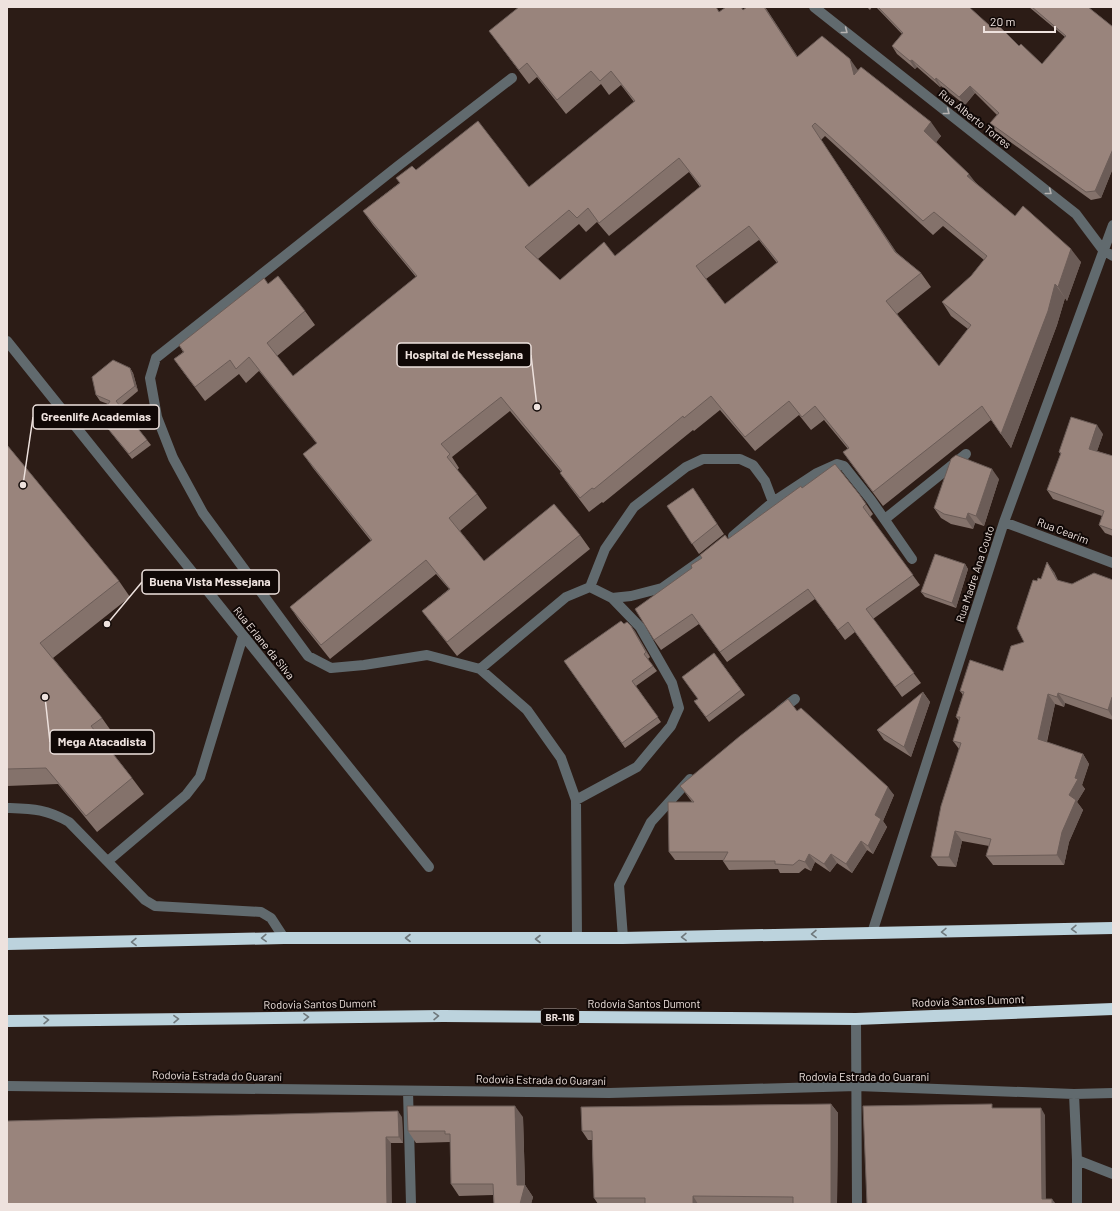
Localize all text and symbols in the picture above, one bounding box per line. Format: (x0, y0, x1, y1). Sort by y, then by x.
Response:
scale bar (984, 8, 1055, 34)
text: 20 m (990, 14, 1016, 28)
one-way arrow (840, 27, 847, 34)
street label: Rua Alberto Torres (937, 86, 1014, 151)
one-way arrow (942, 107, 949, 114)
one-way arrow (1044, 188, 1051, 195)
callout: Hospital de Messejana (397, 343, 531, 367)
text: Hospital de Messejana (405, 347, 523, 361)
callout: Greenlife Academias (33, 405, 159, 429)
text: Greenlife Academias (41, 409, 151, 423)
street label: Rua Cearim (1035, 515, 1091, 546)
street label: Rua Madre Ana Couto (953, 524, 996, 624)
callout: Buena Vista Messejana (142, 570, 279, 594)
text: Buena Vista Messejana (149, 574, 271, 588)
street label: Rua Erlane da Silva (231, 604, 298, 682)
callout: Mega Atacadista (50, 730, 154, 754)
text: Mega Atacadista (58, 734, 146, 748)
one-way arrow (1071, 925, 1077, 933)
one-way arrow (941, 928, 947, 936)
one-way arrow (811, 930, 817, 939)
one-way arrow (681, 933, 687, 941)
one-way arrow (261, 934, 267, 943)
one-way arrow (405, 934, 411, 942)
one-way arrow (535, 935, 541, 943)
one-way arrow (131, 938, 137, 946)
street label: Rodovia Santos Dumont (911, 992, 1025, 1009)
street label: Rodovia Santos Dumont (263, 996, 377, 1011)
street label: Rodovia Santos Dumont (587, 997, 701, 1010)
road number: BR-116 (541, 1009, 579, 1025)
one-way arrow (433, 1012, 439, 1020)
one-way arrow (303, 1013, 309, 1022)
one-way arrow (173, 1015, 179, 1023)
one-way arrow (43, 1016, 49, 1024)
street label: Rodovia Estrada do Guarani (152, 1068, 283, 1083)
street label: Rodovia Estrada do Guarani (799, 1070, 929, 1083)
street label: Rodovia Estrada do Guarani (476, 1072, 607, 1087)

